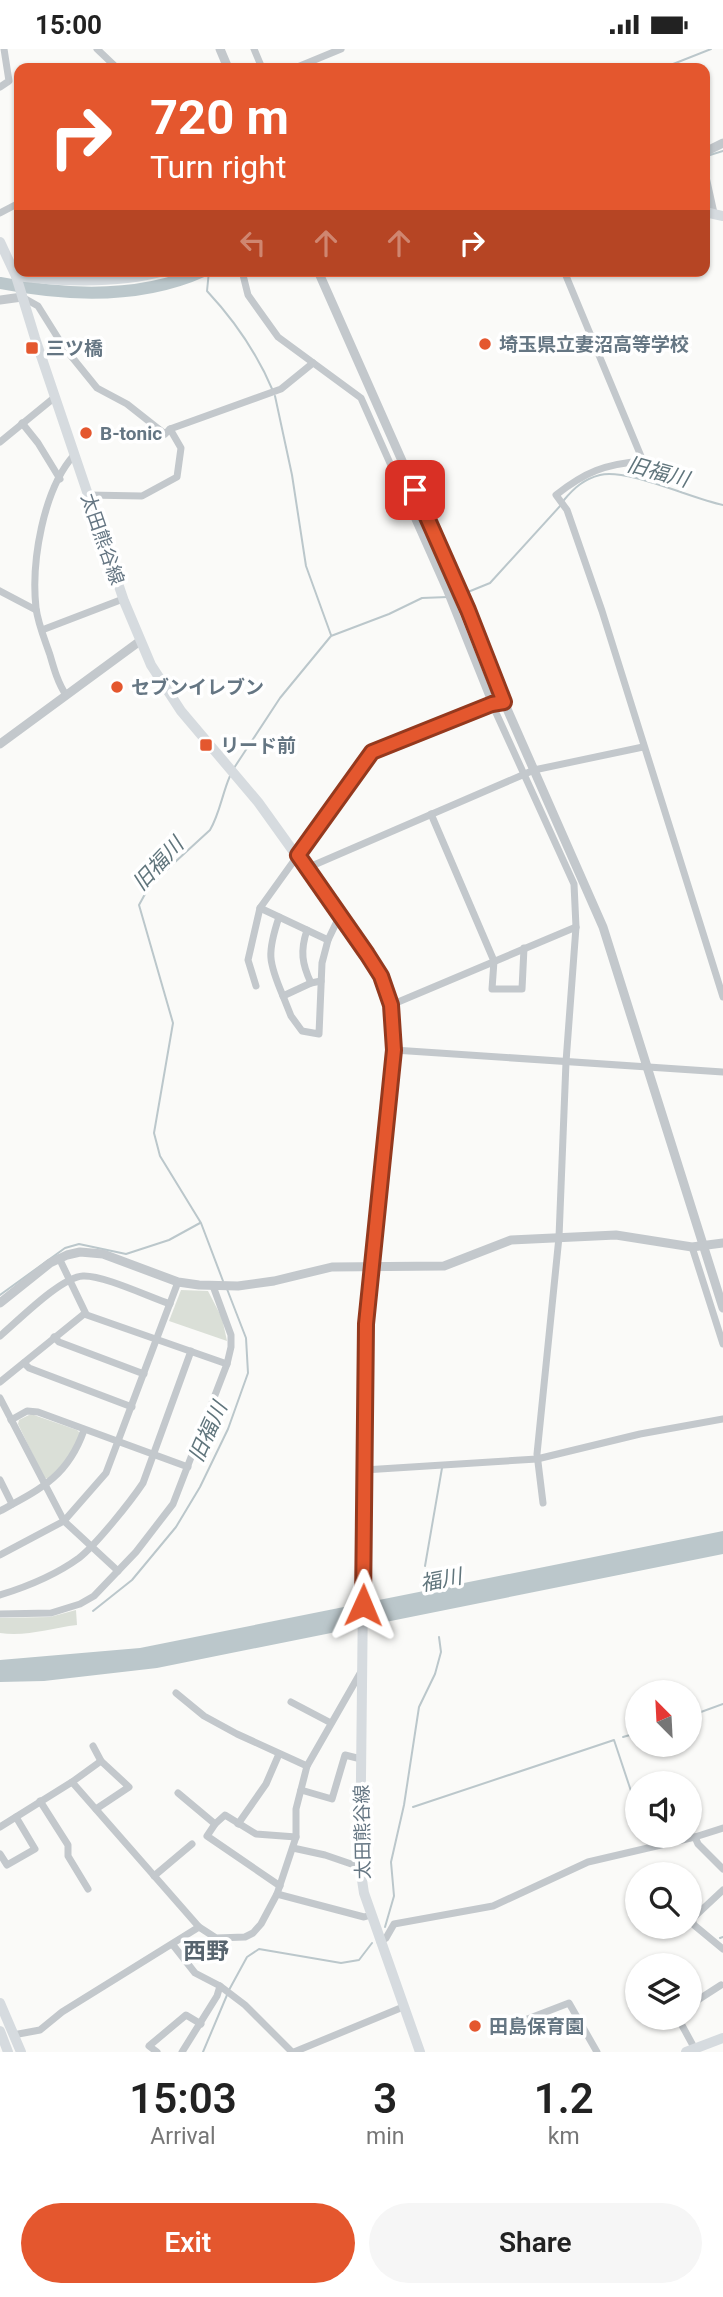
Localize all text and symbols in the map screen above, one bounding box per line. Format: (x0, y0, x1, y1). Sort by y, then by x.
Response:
text: 15:00 (35, 10, 102, 40)
text: 720 m (150, 89, 289, 146)
icon: right (35, 91, 126, 182)
text: Turn right (150, 148, 286, 186)
icon: left (234, 224, 272, 262)
icon: ahead (307, 224, 345, 262)
icon: ahead (380, 224, 418, 262)
icon: right (453, 224, 491, 262)
place label: 埼玉県立妻沼高等学校 (499, 333, 689, 356)
marker: 埼玉県立妻沼高等学校 (477, 336, 493, 352)
place label: 三ツ橋 (46, 337, 103, 360)
marker: 三ツ橋 (24, 340, 40, 356)
place label: B-tonic (100, 422, 162, 445)
marker: B-tonic (78, 425, 94, 441)
water label: 旧福川 (624, 452, 693, 492)
pin (385, 460, 445, 520)
icon: arrive (396, 471, 434, 509)
street label: 太田熊谷線 (76, 490, 129, 588)
place label: セブンイレブン (131, 676, 264, 699)
marker: セブンイレブン (109, 679, 125, 695)
place label: リード前 (220, 734, 296, 757)
marker: リード前 (198, 737, 214, 753)
water label: 旧福川 (128, 831, 190, 895)
water label: 旧福川 (184, 1397, 233, 1466)
water label: 福川 (418, 1564, 466, 1596)
position arrow (326, 1568, 400, 1642)
north arrow (625, 1680, 702, 1757)
map controls (625, 1680, 702, 2030)
button: sound (625, 1771, 702, 1848)
street label: 太田熊谷線 (350, 1784, 375, 1880)
button: search (625, 1862, 702, 1939)
district label: 西野 (183, 1938, 229, 1965)
button: layers (625, 1953, 702, 2030)
place label: 田島保育園 (489, 2015, 584, 2038)
marker: 田島保育園 (467, 2018, 483, 2034)
text: 15:03 (129, 2074, 237, 2123)
text: 3 (373, 2074, 397, 2123)
text: 1.2 (534, 2074, 594, 2123)
text: Arrival (150, 2123, 216, 2150)
text: min (366, 2123, 404, 2150)
text: km (548, 2123, 580, 2150)
button: Exit (21, 2203, 355, 2283)
button: Share (369, 2203, 702, 2283)

